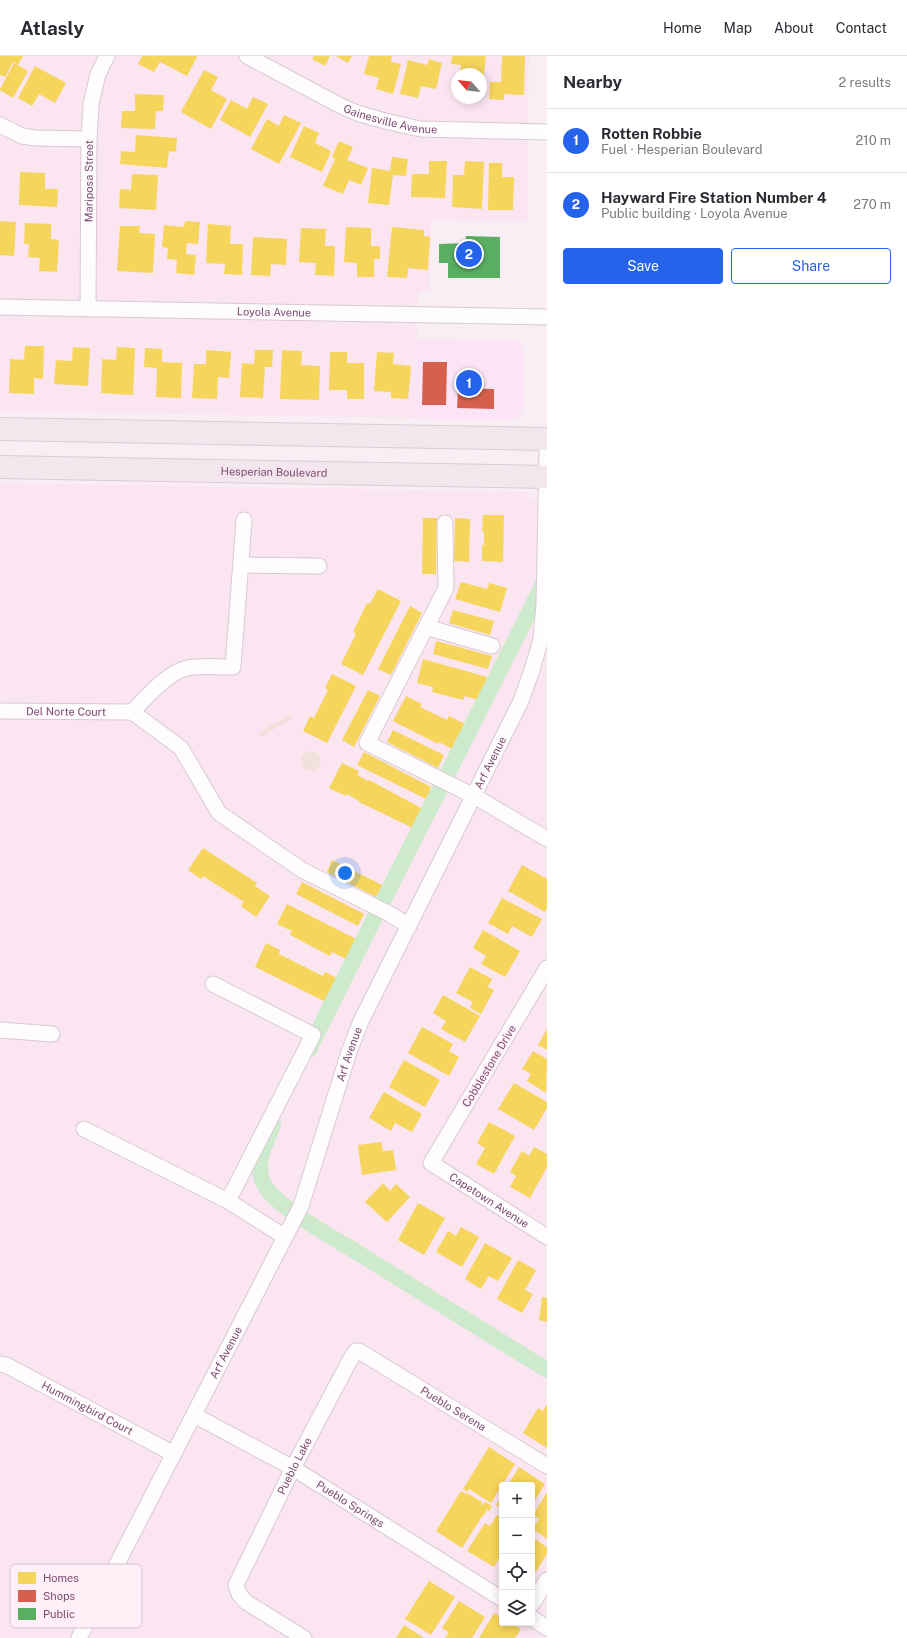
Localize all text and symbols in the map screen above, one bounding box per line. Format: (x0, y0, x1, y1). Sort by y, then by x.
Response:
text: Atlasly (20, 17, 84, 39)
text: Home (663, 20, 702, 36)
text: Map (724, 20, 752, 36)
text: About (774, 20, 814, 36)
text: Contact (836, 20, 887, 36)
north arrow (451, 68, 487, 104)
text: Nearby (563, 72, 622, 92)
text: 2 results (839, 75, 891, 90)
street label: Gainesville Avenue (342, 102, 437, 135)
text: Rotten Robbie (601, 125, 702, 142)
text: 1 (573, 133, 579, 148)
text: 210 m (856, 133, 891, 148)
street label: Mariposa Street (83, 140, 95, 222)
text: Fuel · Hesperian Boulevard (601, 142, 763, 157)
text: Hayward Fire Station Number 4 (601, 189, 827, 206)
text: 2 (572, 197, 580, 212)
text: 270 m (853, 197, 891, 212)
text: Public building · Loyola Avenue (601, 206, 788, 221)
pin: 2 (456, 239, 482, 269)
button: Save (563, 248, 723, 284)
button: Share (731, 248, 891, 284)
street label: Loyola Avenue (237, 305, 311, 319)
pin: 1 (456, 368, 482, 398)
street label: Hesperian Boulevard (221, 465, 327, 479)
street label: Del Norte Court (26, 705, 106, 718)
street label: Arf Avenue (472, 735, 508, 791)
your location (335, 863, 355, 883)
street label: Cobblestone Drive (460, 1023, 518, 1109)
street label: Arf Avenue (334, 1025, 364, 1083)
street label: Capetown Avenue (447, 1170, 531, 1230)
street label: Arf Avenue (207, 1324, 244, 1381)
street label: Hummingbird Court (40, 1379, 135, 1437)
street label: Pueblo Serena (418, 1384, 488, 1433)
street label: Pueblo Lake (275, 1435, 314, 1496)
street label: Pueblo Springs (314, 1478, 387, 1530)
map controls (499, 1482, 535, 1626)
button: + (499, 1482, 535, 1518)
button: − (499, 1518, 535, 1554)
button: locate (499, 1554, 535, 1590)
legend (10, 1564, 142, 1628)
text: Homes (43, 1572, 79, 1584)
text: Shops (43, 1590, 75, 1602)
button: layers (499, 1590, 535, 1626)
text: Public (43, 1608, 75, 1620)

